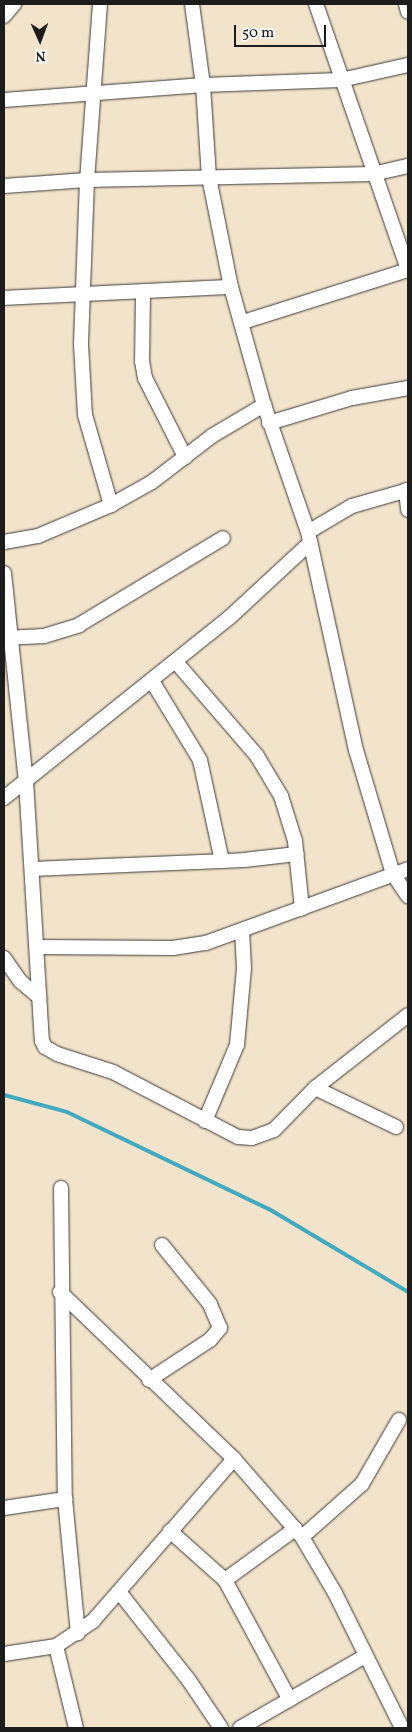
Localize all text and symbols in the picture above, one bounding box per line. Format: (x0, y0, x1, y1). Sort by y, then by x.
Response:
north arrow (15, 15, 65, 65)
scale bar (237, 15, 330, 47)
text: 50 m (242, 23, 274, 44)
text: N (35, 46, 46, 65)

